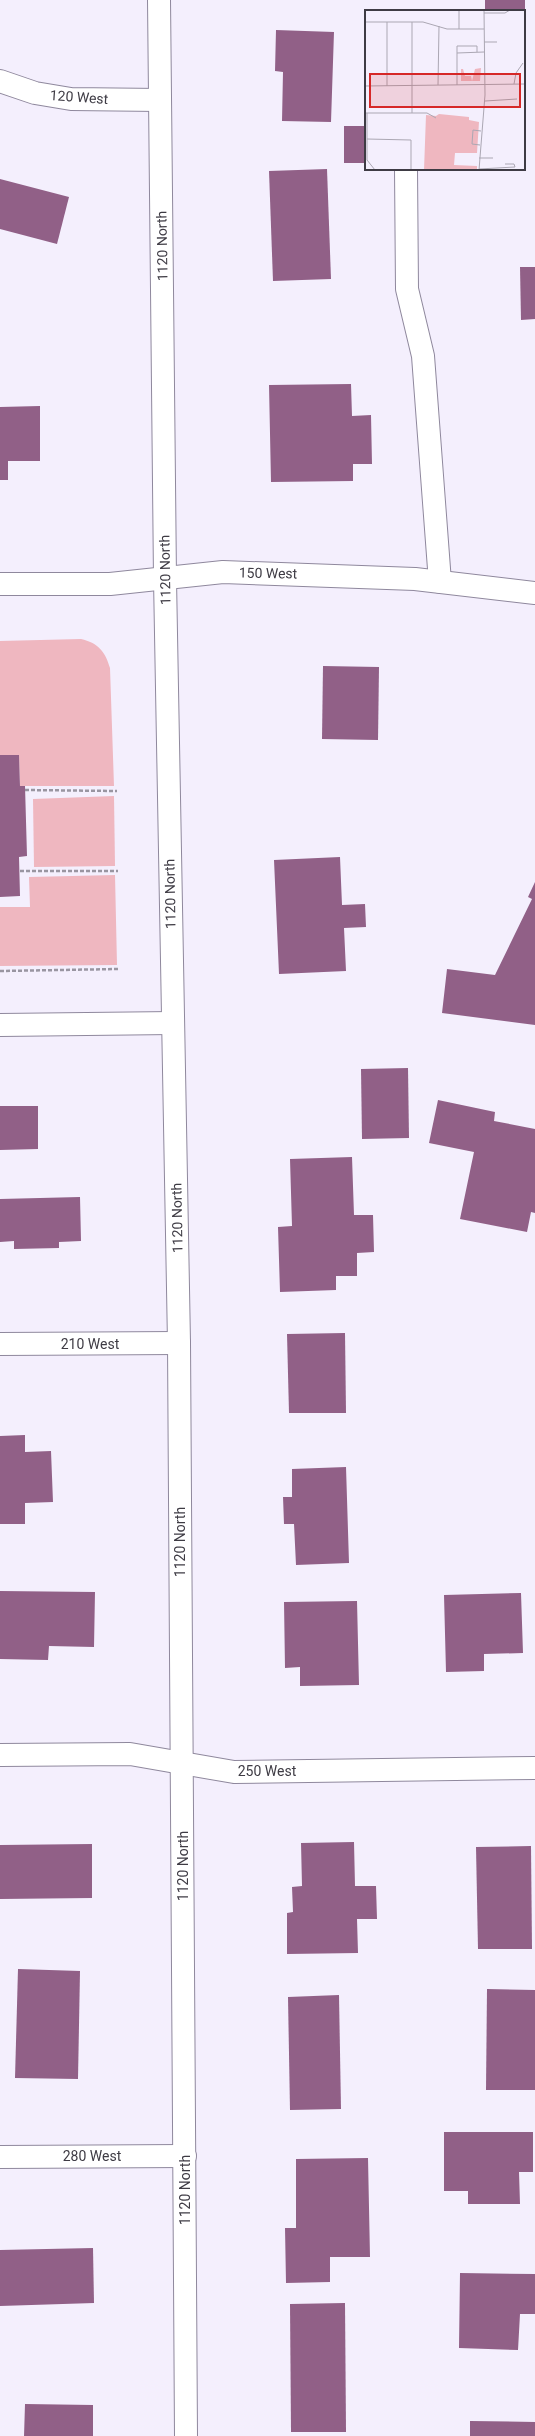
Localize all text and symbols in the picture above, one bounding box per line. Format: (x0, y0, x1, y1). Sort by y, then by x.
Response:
inset map (365, 10, 525, 170)
street label: 120 West (49, 87, 109, 107)
street label: 1120 North (153, 211, 171, 281)
street label: 1120 North (156, 535, 174, 605)
street label: 150 West (239, 564, 298, 582)
street label: 1120 North (161, 859, 179, 929)
street label: 1120 North (168, 1183, 186, 1253)
street label: 210 West (61, 1336, 120, 1352)
street label: 1120 North (172, 1507, 188, 1577)
street label: 250 West (238, 1763, 297, 1779)
street label: 1120 North (175, 1831, 191, 1901)
street label: 280 West (63, 2148, 122, 2164)
street label: 1120 North (177, 2155, 193, 2225)

